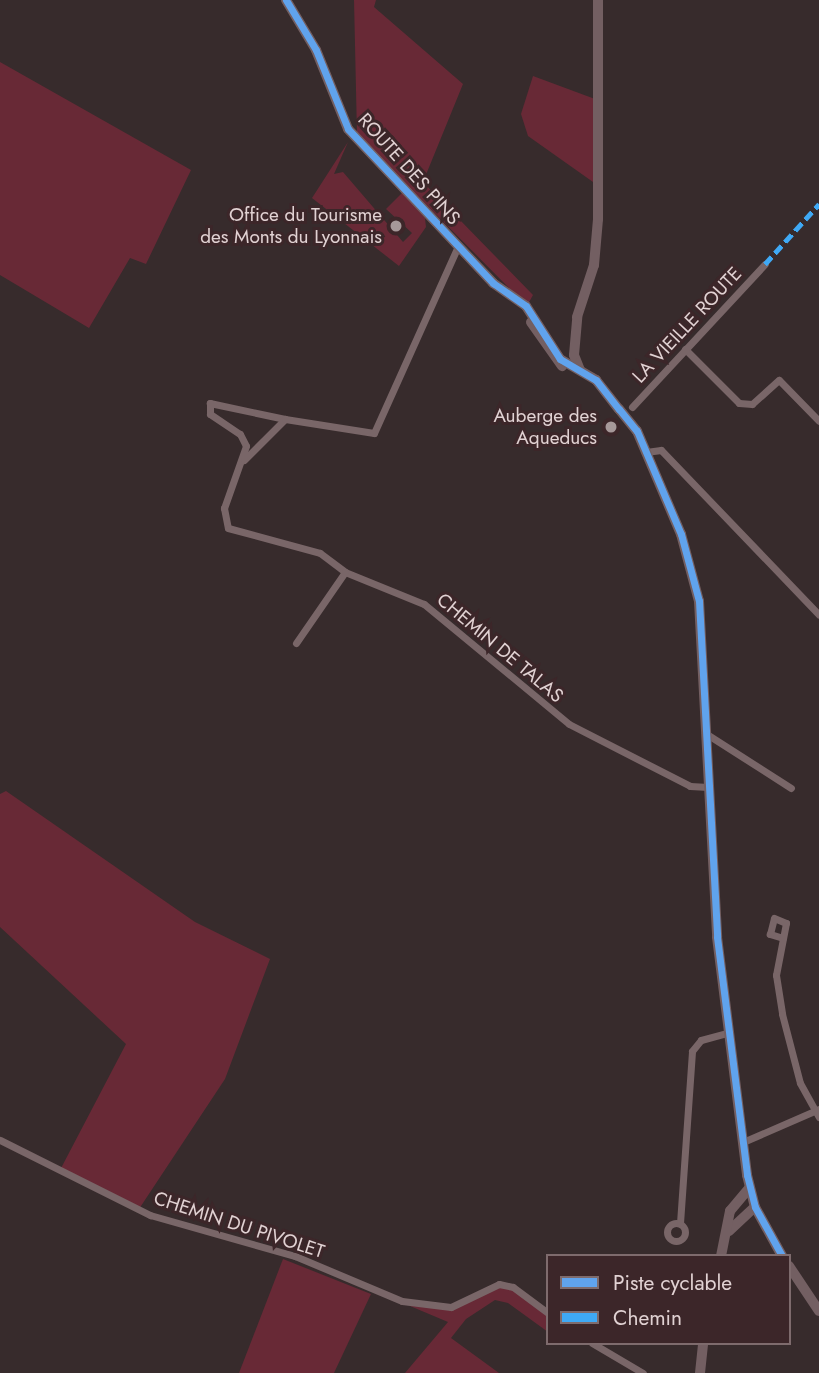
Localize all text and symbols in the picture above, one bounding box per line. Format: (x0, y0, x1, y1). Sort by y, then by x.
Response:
street label: ROUTE DES PINS (353, 109, 465, 229)
place label: Office du Tourisme des Monts du Lyonnais (200, 204, 382, 248)
marker: Office du Tourisme des Monts du Lyonnais (388, 218, 404, 234)
street label: LA VIEILLE ROUTE (628, 262, 746, 388)
place label: Auberge des Aqueducs (493, 405, 597, 449)
marker: Auberge des Aqueducs (603, 419, 619, 435)
street label: CHEMIN DE TALAS (432, 588, 568, 708)
street label: CHEMIN DU PIVOLET (151, 1187, 327, 1263)
legend (546, 1254, 791, 1345)
text: Piste cyclable (613, 1268, 732, 1298)
text: Chemin (613, 1303, 682, 1333)

